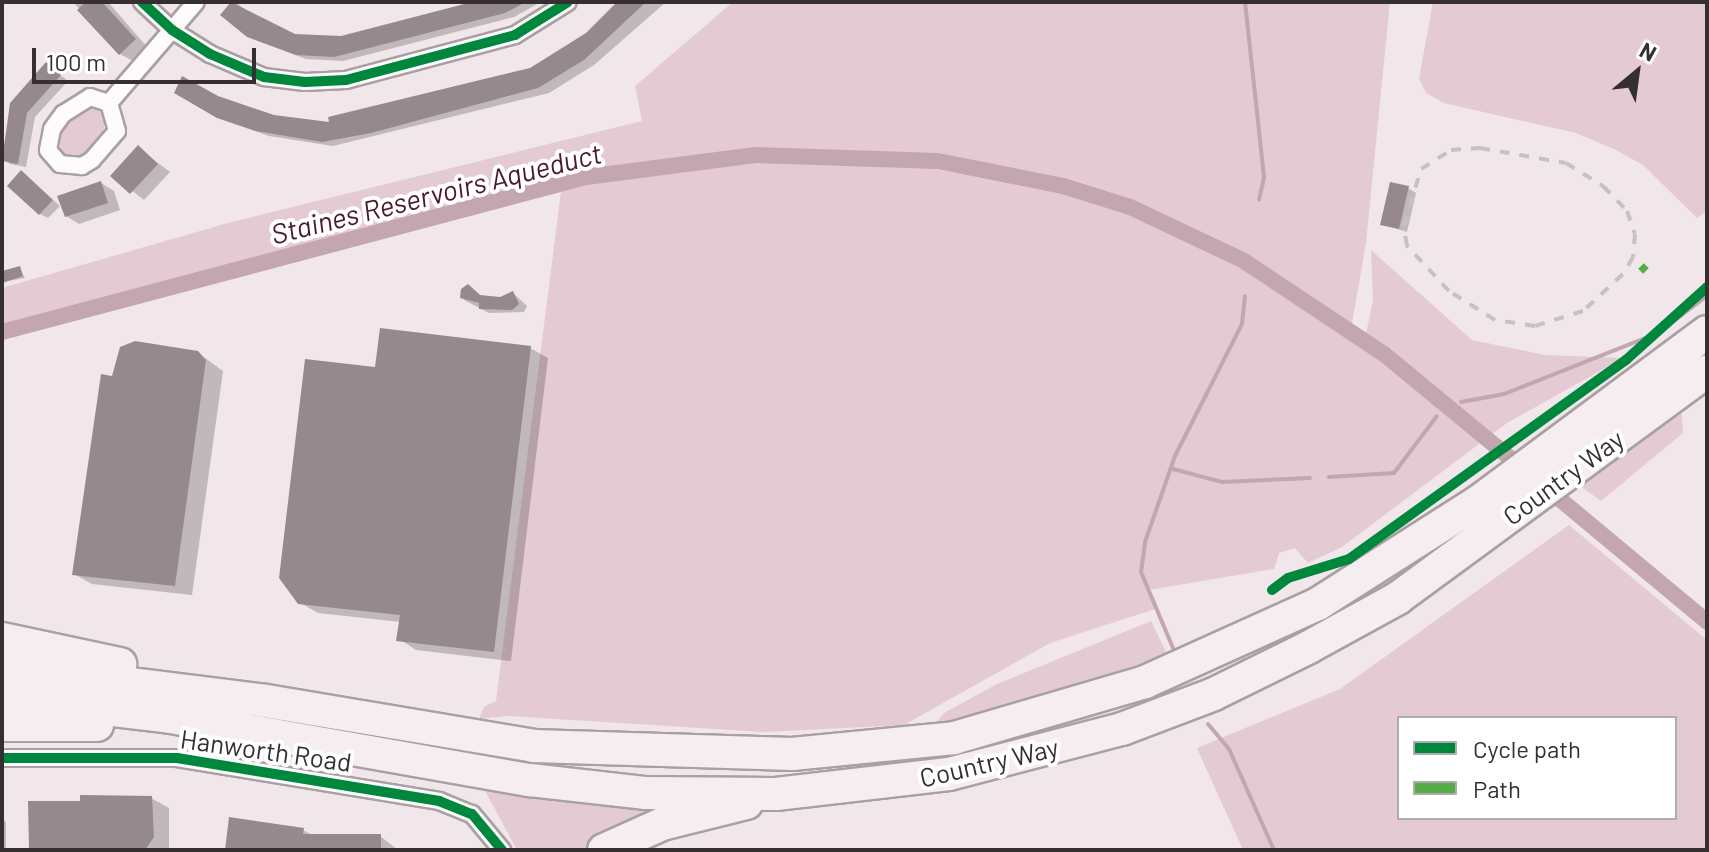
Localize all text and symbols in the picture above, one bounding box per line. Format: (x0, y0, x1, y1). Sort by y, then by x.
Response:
scale bar (36, 32, 260, 82)
north arrow (1597, 32, 1677, 112)
text: N (1636, 36, 1661, 66)
text: 100 m (46, 47, 106, 76)
water label: Staines Reservoirs Aqueduct (267, 136, 605, 250)
street label: Country Way (1497, 423, 1629, 531)
legend (1397, 716, 1677, 820)
street label: Hanworth Road (178, 723, 354, 777)
street label: Country Way (917, 731, 1061, 793)
text: Cycle path (1473, 734, 1581, 763)
text: Path (1473, 774, 1521, 803)

